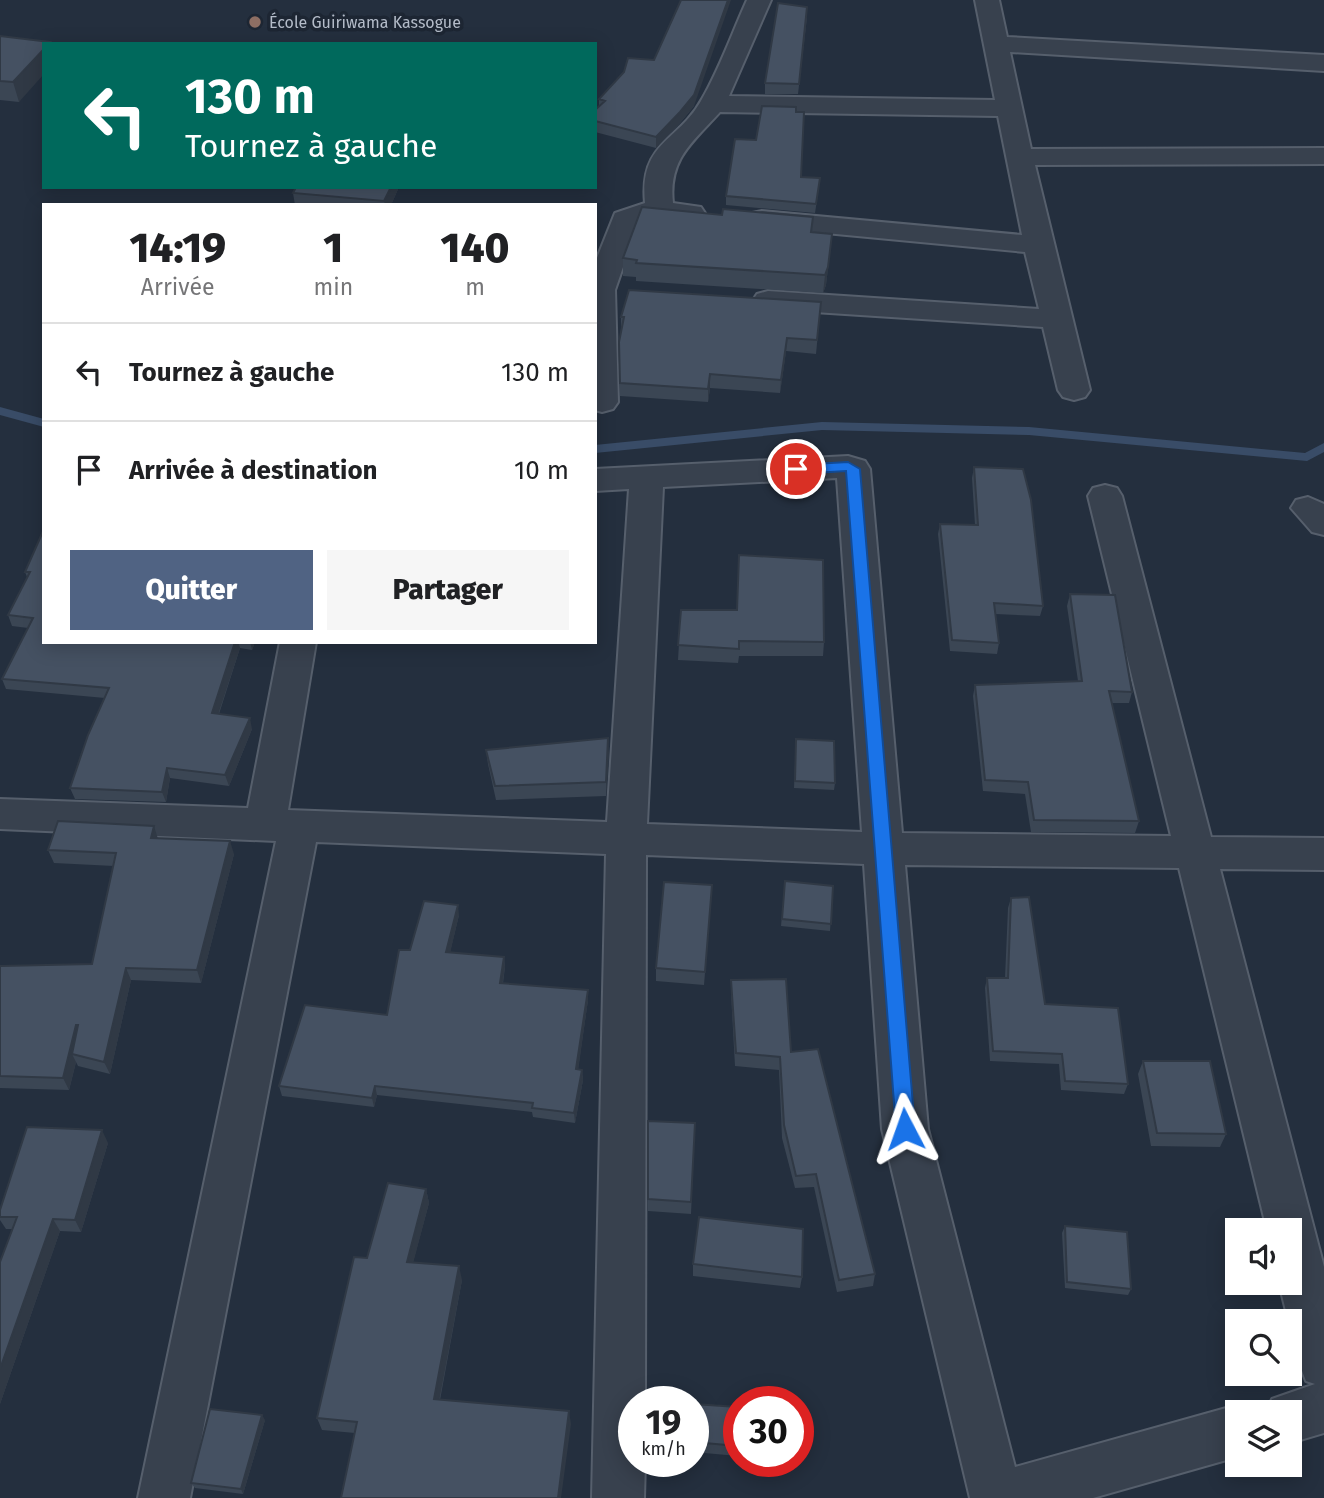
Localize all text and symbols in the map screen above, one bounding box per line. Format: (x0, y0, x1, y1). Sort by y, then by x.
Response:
place label: École Guiriwama Kassogue (269, 12, 461, 32)
marker: École Guiriwama Kassogue (247, 14, 263, 30)
text: 130 m (185, 67, 315, 126)
icon: left (70, 70, 161, 161)
text: Tournez à gauche (185, 127, 437, 165)
text: 14:19 (129, 223, 226, 273)
text: 1 (323, 223, 343, 273)
text: 140 (441, 223, 510, 273)
text: Arrivée (141, 273, 215, 301)
text: min (313, 273, 353, 301)
text: m (465, 273, 485, 301)
icon: left (70, 353, 108, 391)
text: Tournez à gauche (129, 357, 334, 388)
text: 130 m (501, 357, 569, 388)
pin (766, 439, 826, 499)
icon: arrive (777, 450, 815, 488)
icon: arrive (70, 451, 108, 489)
text: Arrivée à destination (129, 455, 378, 486)
text: 10 m (514, 455, 569, 486)
button: Quitter (70, 550, 313, 630)
button: Partager (327, 550, 569, 630)
position arrow (868, 1092, 942, 1166)
map controls (1225, 1218, 1302, 1477)
button: sound (1225, 1218, 1302, 1295)
button: search (1225, 1309, 1302, 1386)
speed limit sign: 30 (723, 1386, 814, 1477)
button: layers (1225, 1400, 1302, 1477)
text: 19 (646, 1401, 681, 1443)
text: km/h (641, 1438, 686, 1460)

